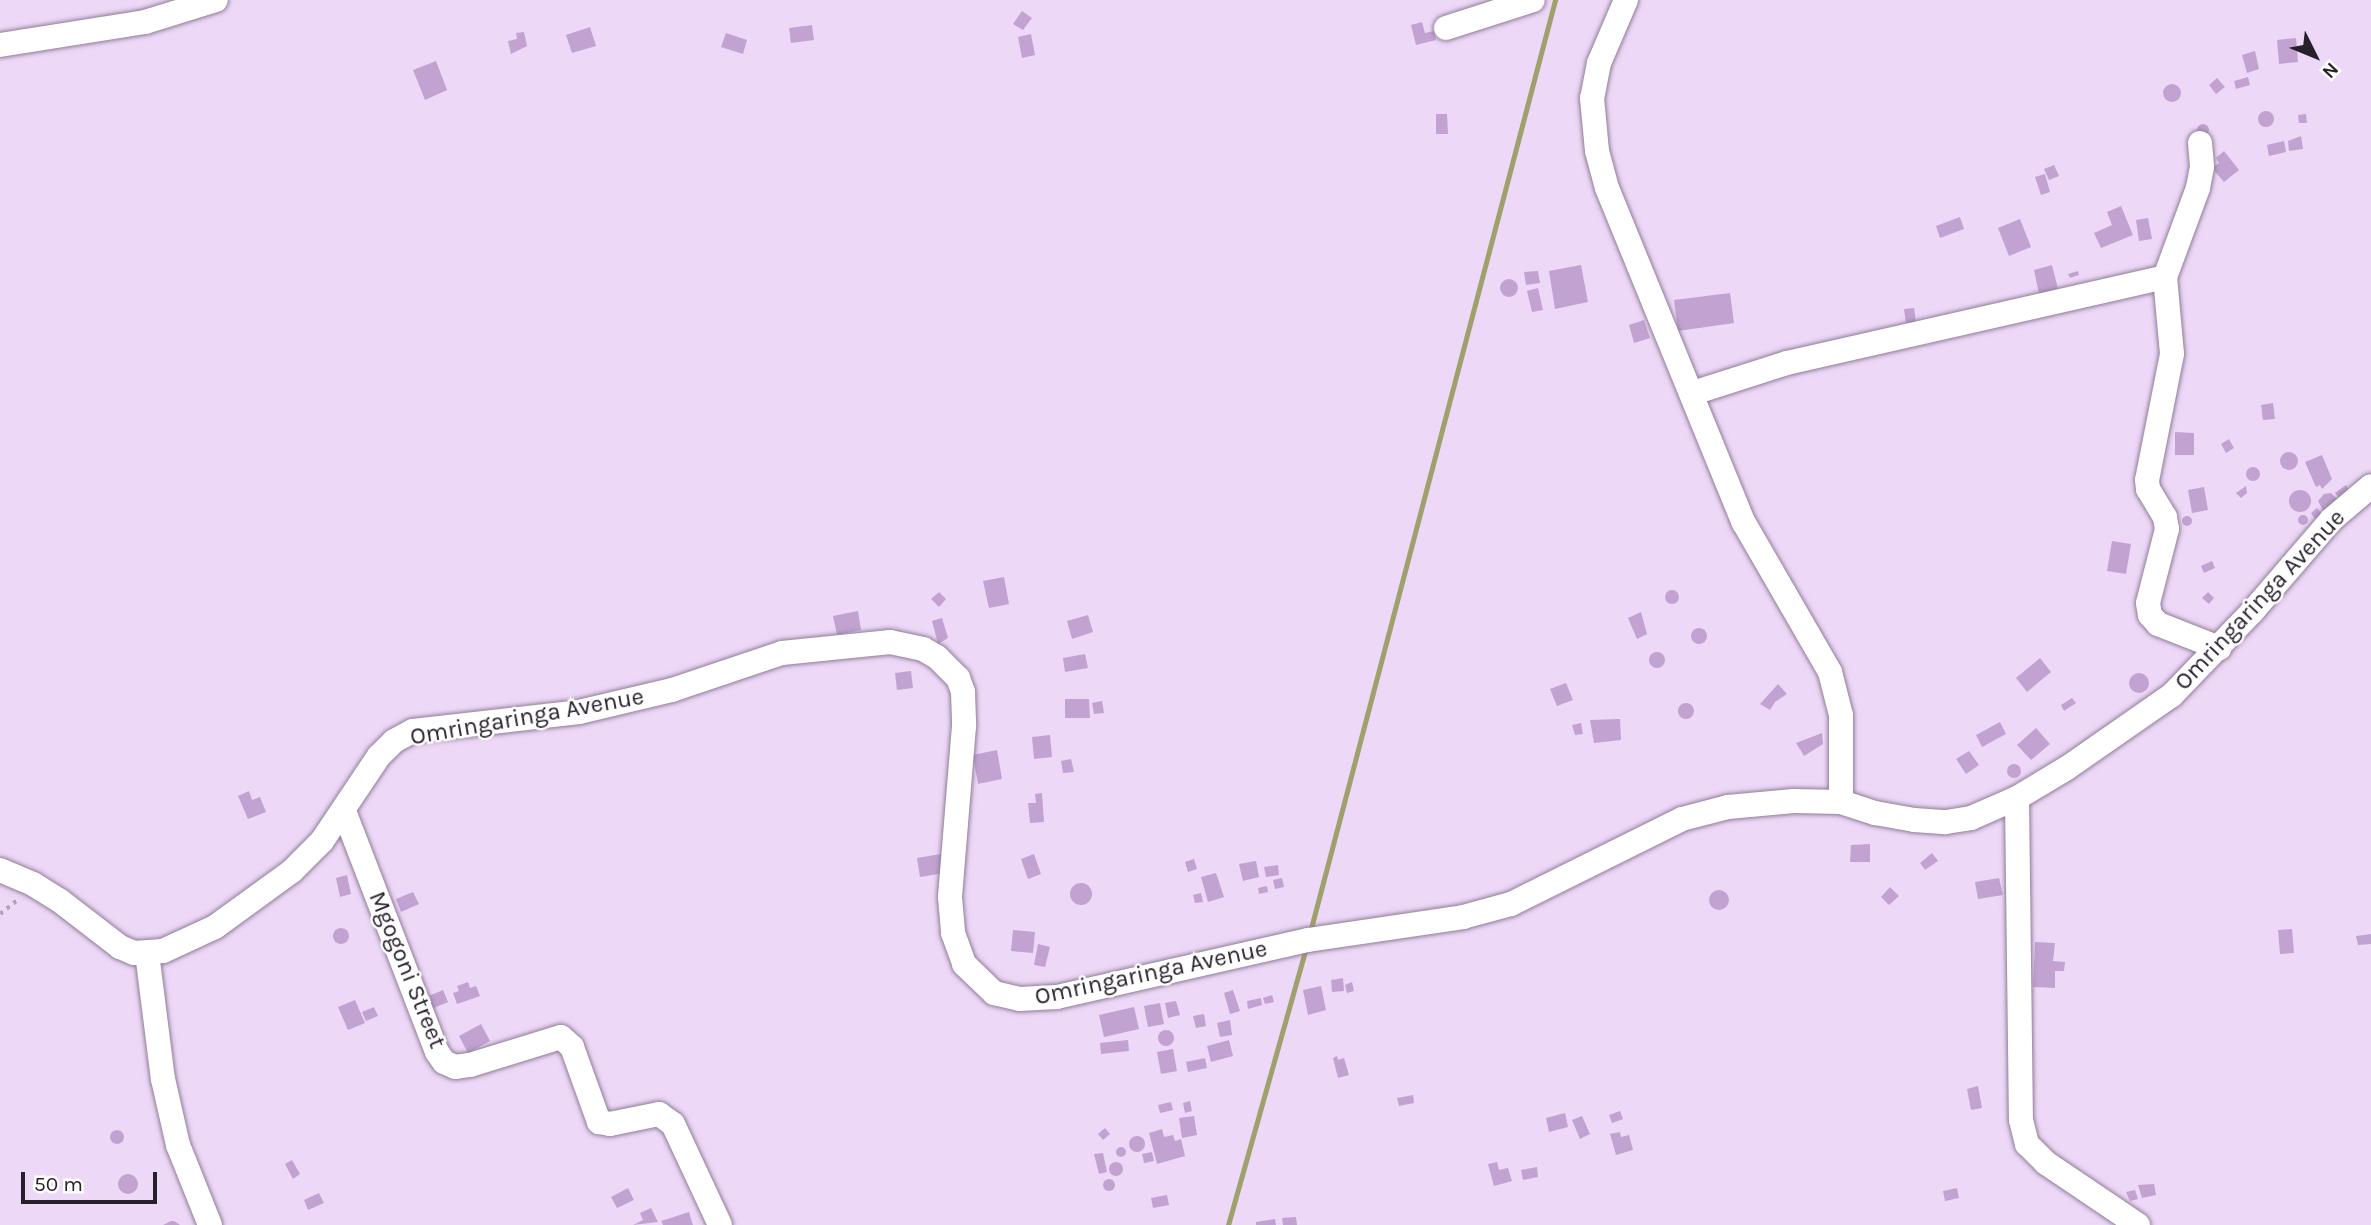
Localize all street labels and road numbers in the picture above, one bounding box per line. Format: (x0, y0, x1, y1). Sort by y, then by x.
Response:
street label: Omringaringa Avenue (2169, 504, 2351, 696)
street label: Omringaringa Avenue (408, 682, 646, 752)
street label: Mgogoni Street (362, 887, 452, 1053)
street label: Omringaringa Avenue (1032, 934, 1270, 1012)

